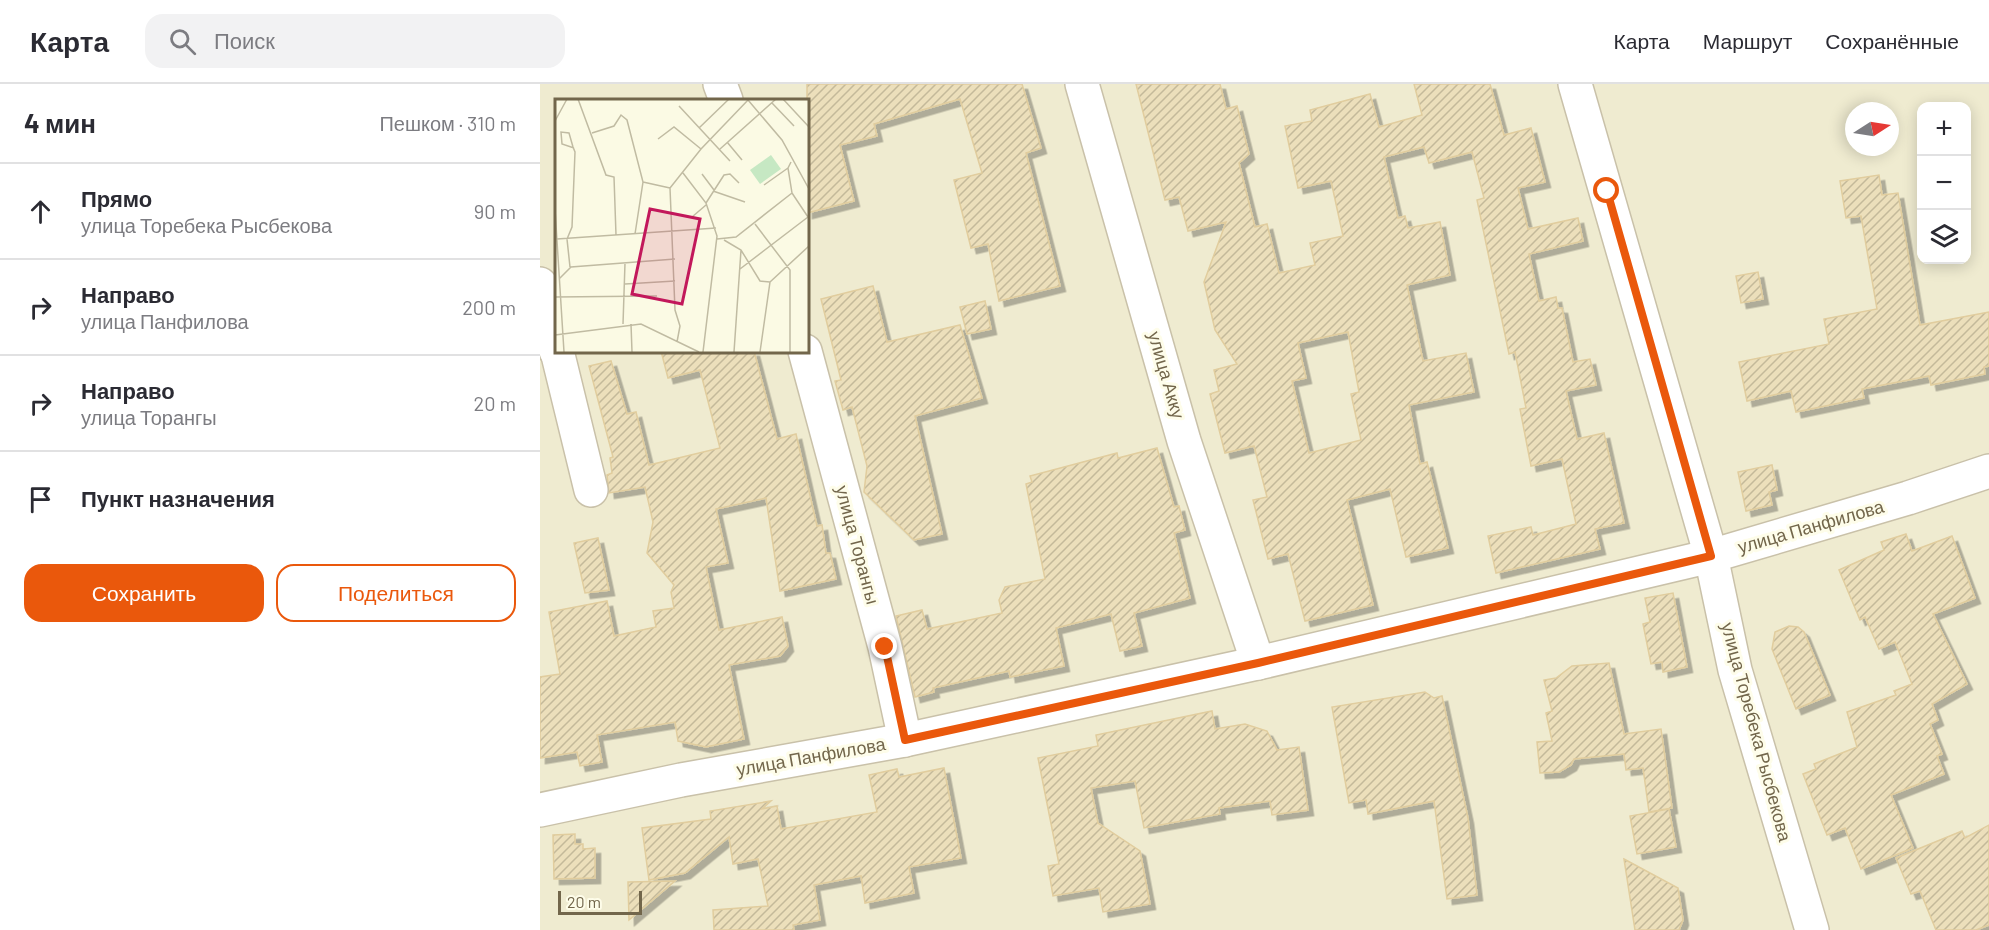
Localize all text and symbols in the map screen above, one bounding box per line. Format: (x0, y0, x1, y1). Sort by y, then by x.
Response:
search box (145, 14, 565, 68)
text: Карта (30, 24, 109, 58)
icon: search (166, 25, 199, 58)
text: Поиск (214, 27, 275, 53)
text: Карта (1614, 28, 1670, 53)
text: Маршрут (1703, 28, 1792, 53)
text: Сохранённые (1825, 28, 1959, 53)
inset map (555, 99, 808, 352)
north arrow (1845, 102, 1899, 156)
map controls (1917, 102, 1971, 264)
button: + (1917, 102, 1971, 156)
text: 4 мин (24, 107, 96, 138)
text: Пешком · 310 m (379, 111, 516, 135)
button: − (1917, 156, 1971, 210)
route start (1593, 177, 1619, 203)
text: Прямо (81, 185, 152, 211)
icon: ahead (24, 195, 57, 228)
text: 90 m (474, 199, 516, 223)
button: layers (1917, 210, 1971, 264)
text: улица Торебека Рысбекова (81, 213, 332, 237)
text: Направо (81, 281, 175, 307)
icon: right (24, 291, 57, 324)
text: 200 m (462, 295, 516, 319)
text: улица Панфилова (81, 309, 249, 333)
street label: улица Акку (1144, 328, 1190, 421)
text: Направо (81, 377, 175, 403)
icon: right (24, 387, 57, 420)
text: 20 m (473, 391, 516, 415)
text: улица Торангы (81, 405, 217, 429)
icon: arrive (24, 483, 57, 516)
street label: улица Торангы (832, 483, 884, 607)
text: Пункт назначения (81, 485, 275, 511)
street label: улица Панфилова (1735, 494, 1887, 557)
button: Сохранить (24, 564, 264, 622)
button: Поделиться (276, 564, 516, 622)
street label: улица Торебека Рысбекова (1717, 620, 1797, 845)
route end (871, 633, 897, 659)
street label: улица Панфилова (735, 732, 888, 780)
scale bar (558, 888, 642, 916)
text: 20 m (567, 892, 601, 911)

